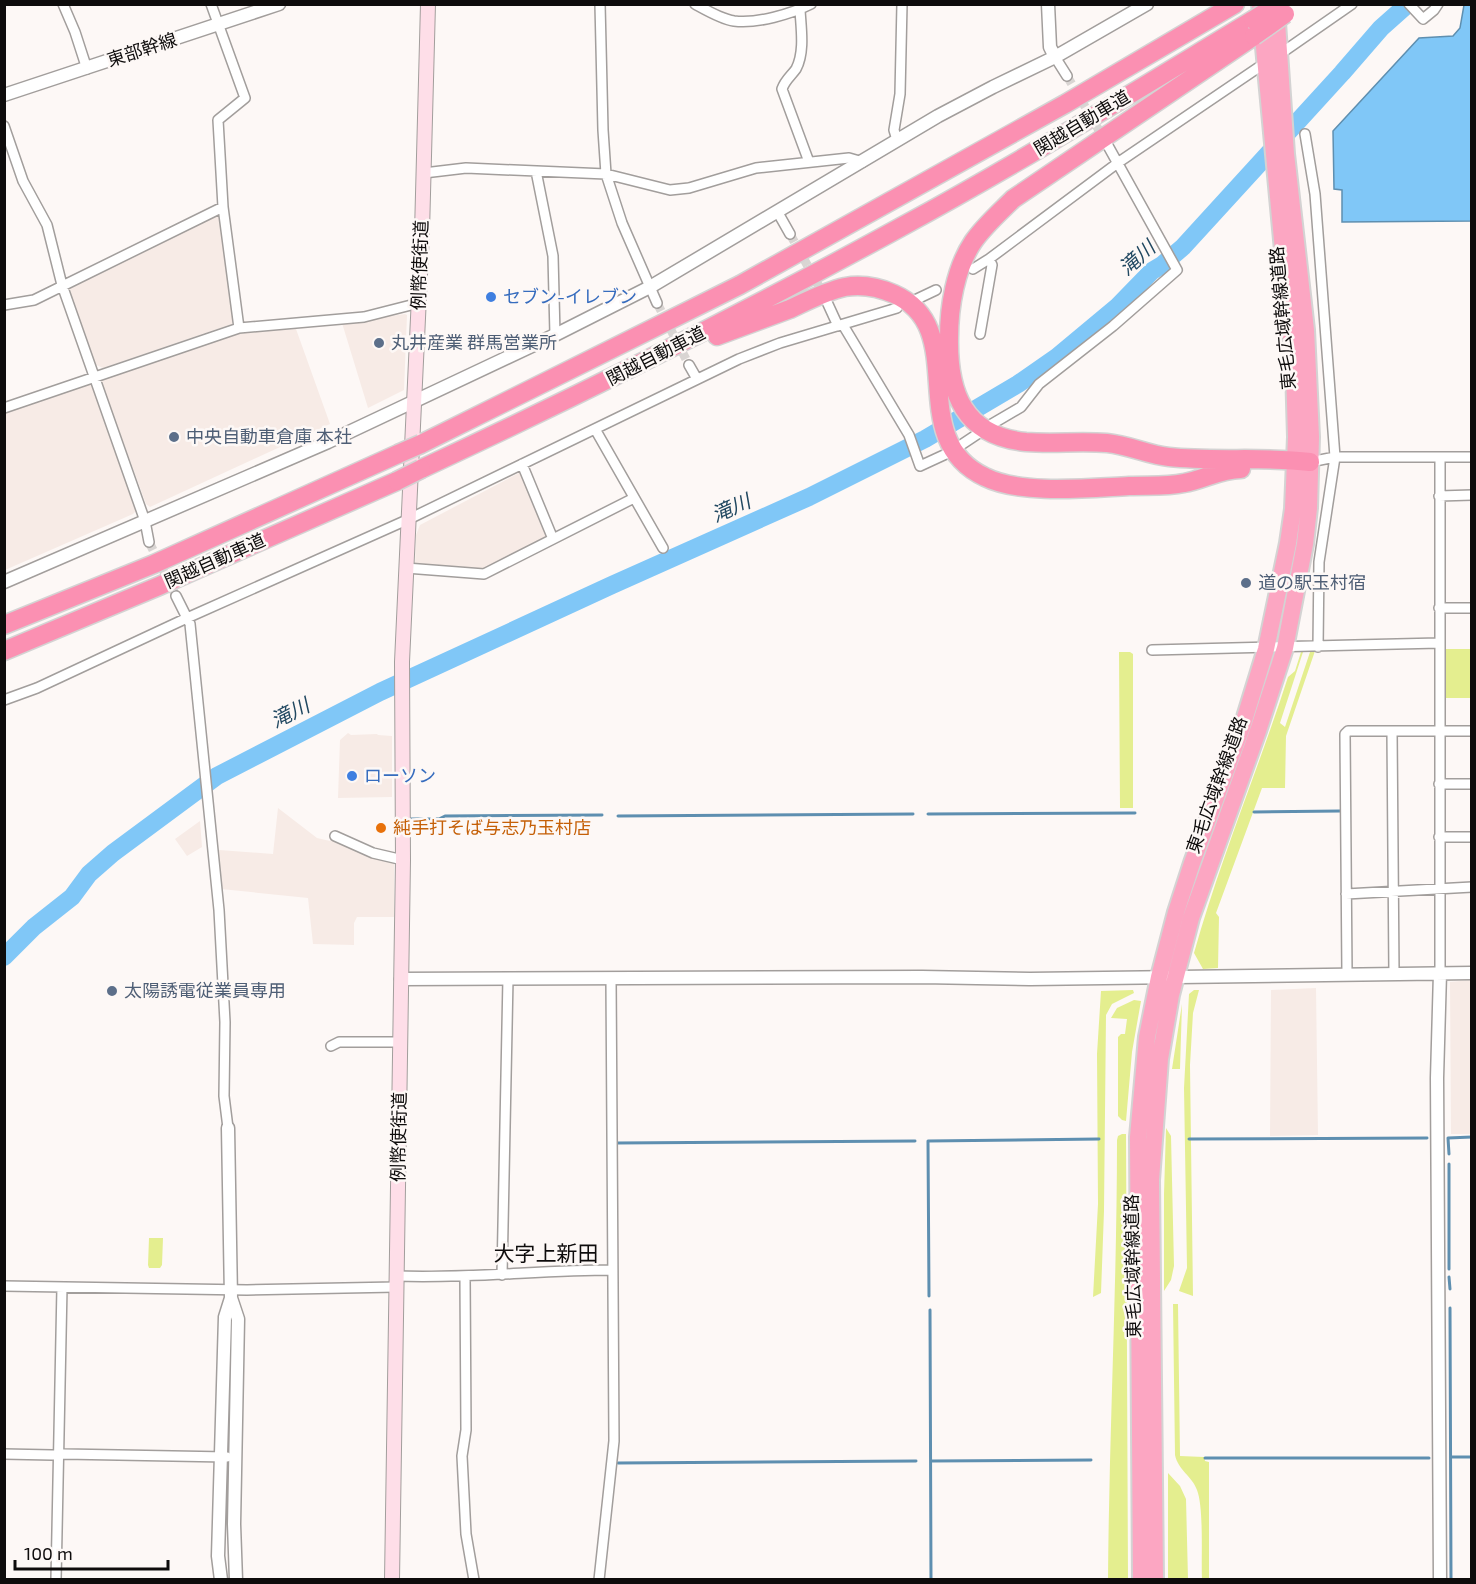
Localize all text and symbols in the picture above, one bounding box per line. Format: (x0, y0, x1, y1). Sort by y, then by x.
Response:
street label: 東部幹線 (104, 27, 179, 71)
street label: 関越自動車道 (1030, 85, 1133, 159)
street label: 例幣使街道 (406, 220, 432, 310)
water label: 滝川 (1113, 234, 1161, 280)
street label: 東毛広域幹線道路 (1265, 245, 1299, 391)
place label: セブン-イレブン (503, 285, 637, 307)
marker: セブン-イレブン (484, 290, 498, 304)
street label: 関越自動車道 (602, 321, 709, 389)
place label: 丸井産業 群馬営業所 (391, 331, 557, 353)
marker: 丸井産業 群馬営業所 (372, 336, 386, 350)
place label: 中央自動車倉庫 本社 (186, 425, 352, 447)
marker: 中央自動車倉庫 本社 (167, 430, 181, 444)
water label: 滝川 (707, 487, 756, 526)
street label: 関越自動車道 (161, 528, 268, 592)
place label: 道の駅玉村宿 (1258, 571, 1366, 593)
marker: 道の駅玉村宿 (1239, 576, 1253, 590)
water label: 滝川 (266, 691, 315, 732)
street label: 東毛広域幹線道路 (1181, 713, 1251, 856)
place label: ローソン (364, 764, 436, 786)
marker: ローソン (345, 769, 359, 783)
place label: 純手打そば与志乃玉村店 (393, 816, 591, 838)
marker: 純手打そば与志乃玉村店 (374, 821, 388, 835)
place label: 太陽誘電従業員専用 (124, 979, 286, 1001)
marker: 太陽誘電従業員専用 (105, 984, 119, 998)
street label: 例幣使街道 (386, 1092, 410, 1182)
street label: 東毛広域幹線道路 (1120, 1194, 1144, 1338)
district label: 大字上新田 (494, 1240, 599, 1265)
scale bar (15, 1533, 168, 1571)
text: 100 m (24, 1542, 73, 1564)

